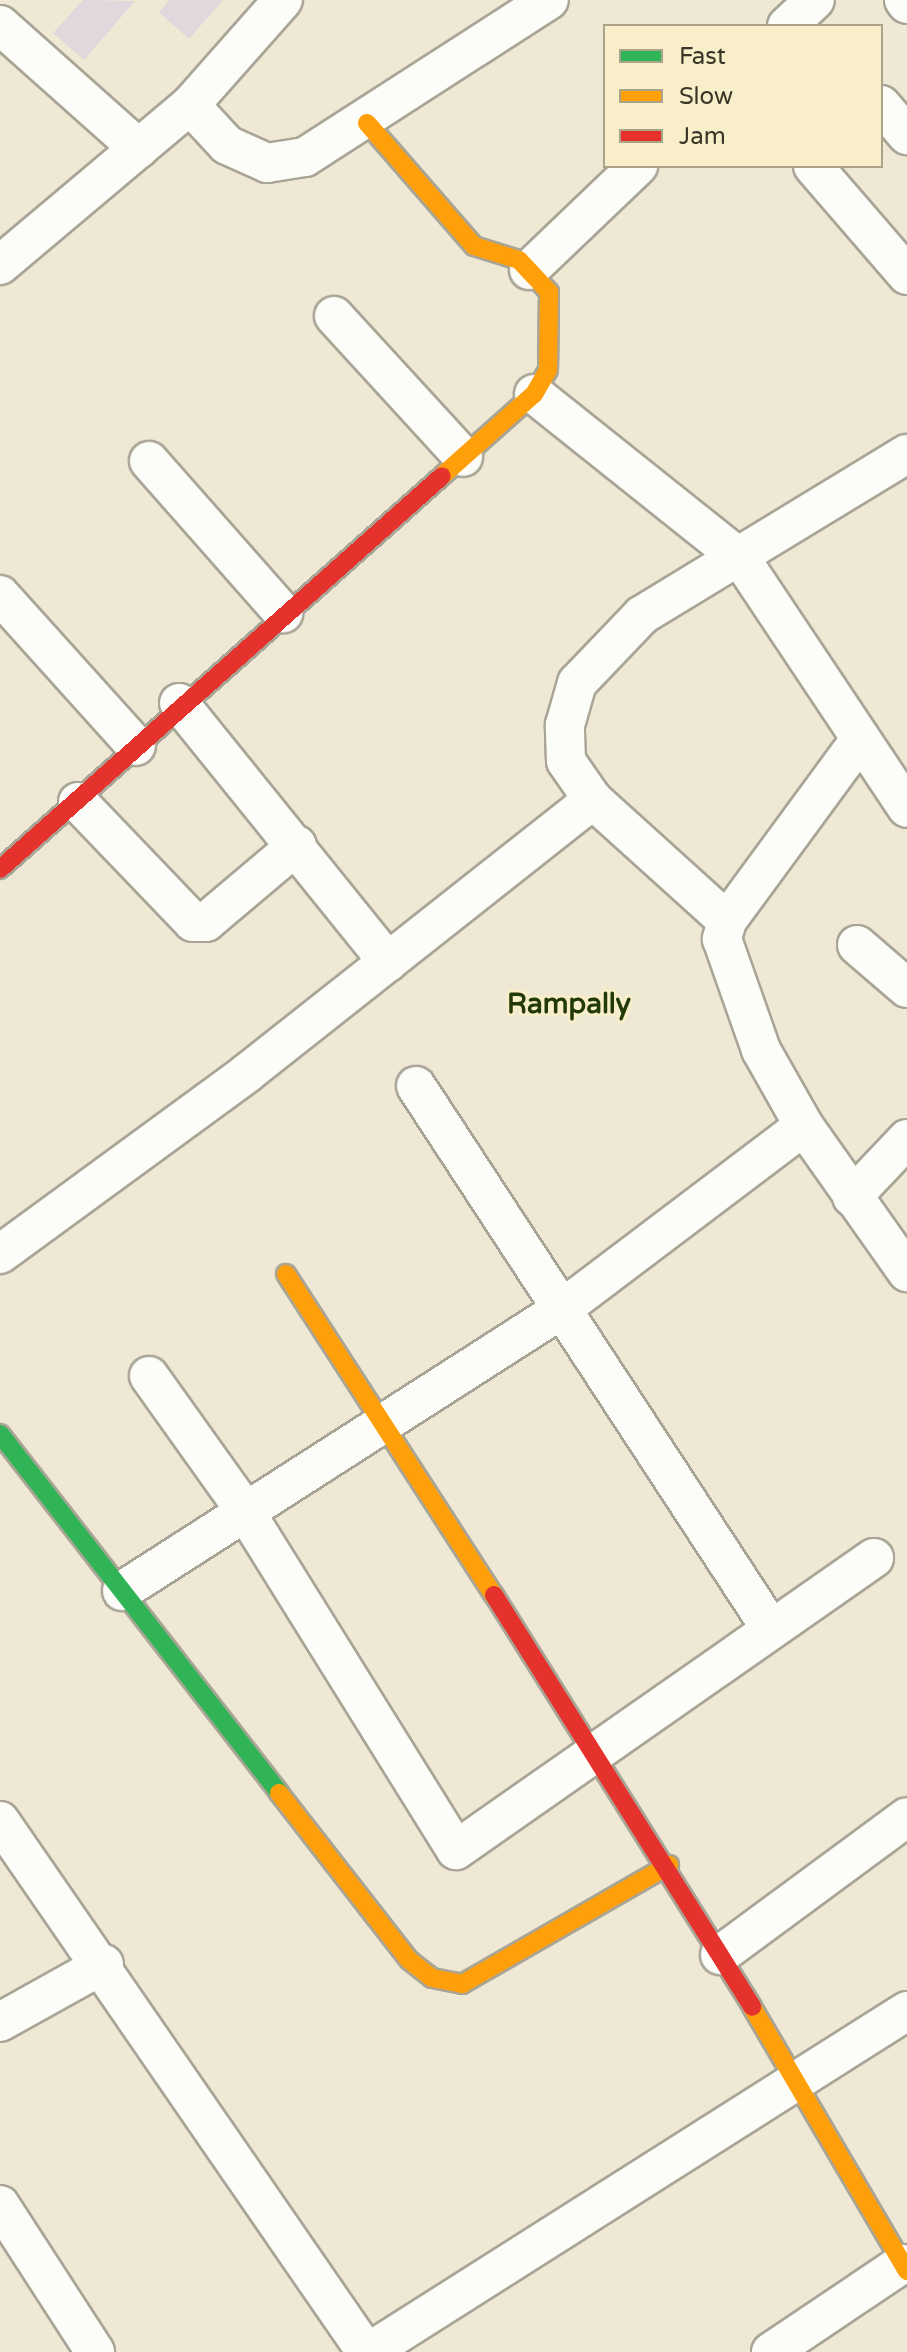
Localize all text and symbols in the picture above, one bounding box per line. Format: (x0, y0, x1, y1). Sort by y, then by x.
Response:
legend (603, 24, 883, 168)
text: Fast (679, 42, 726, 71)
text: Slow (679, 82, 733, 111)
text: Jam (679, 122, 726, 151)
district label: Rampally (507, 987, 631, 1021)

